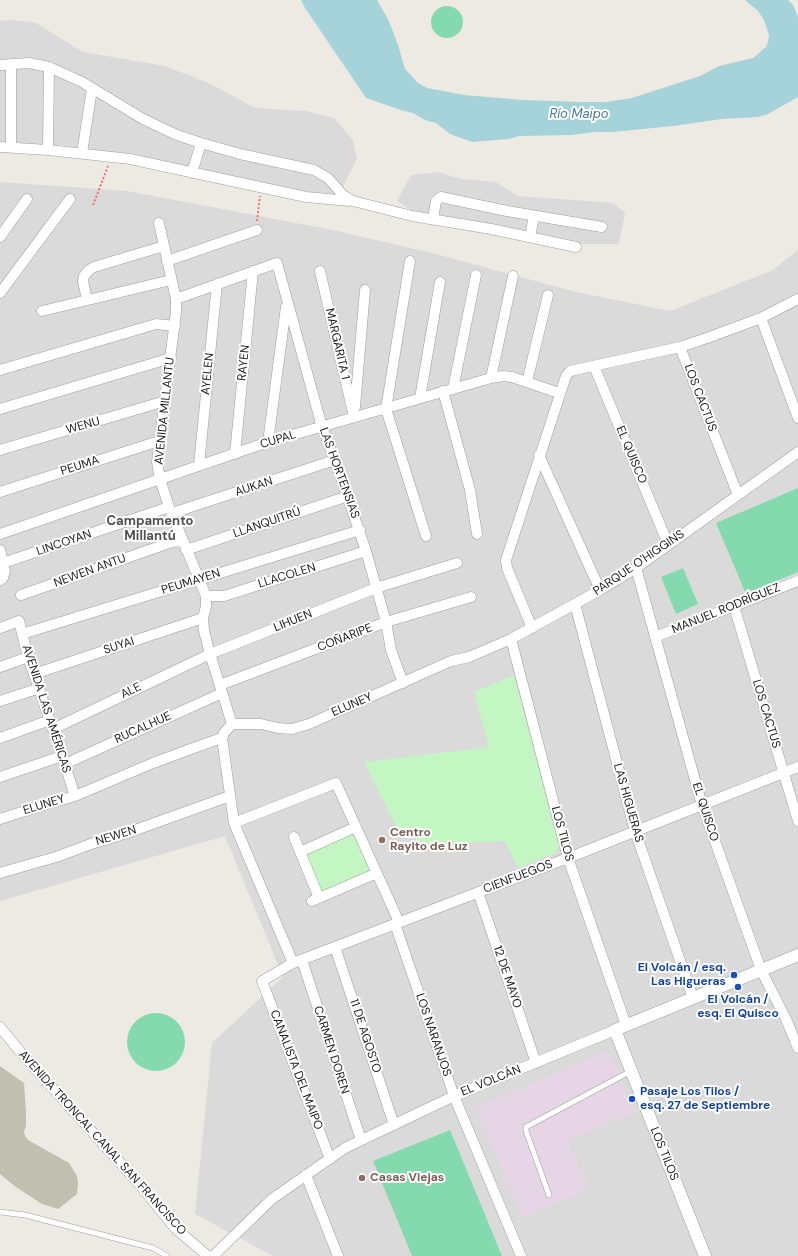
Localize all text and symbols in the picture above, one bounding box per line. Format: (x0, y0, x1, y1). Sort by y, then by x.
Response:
water label: Río Maipo (549, 107, 609, 123)
street label: MARGARITA 1 (322, 307, 352, 381)
street label: RAYEN (235, 344, 253, 382)
street label: AYELEN (199, 352, 217, 396)
street label: AVENIDA MILLANTU (152, 357, 178, 465)
street label: LOS CACTUS (681, 362, 719, 434)
street label: WENU (64, 414, 102, 438)
street label: EL QUISCO (612, 424, 650, 486)
street label: LAS HORTENSIAS (316, 426, 362, 520)
street label: CUPAL (258, 428, 298, 452)
street label: PEUMA (59, 453, 101, 479)
street label: AUKAN (233, 474, 275, 500)
street label: LLANQUITRÚ (231, 505, 303, 541)
district label: Campamento Millantú (106, 514, 194, 545)
street label: LINCOYAN (35, 527, 93, 559)
street label: PARQUE O'HIGGINS (591, 527, 687, 599)
street label: NEWEN ANTU (52, 551, 128, 591)
street label: LLACOLEN (256, 560, 318, 592)
street label: PEUMAYEN (160, 566, 222, 598)
street label: MANUEL RODRÍGUEZ (670, 581, 782, 637)
street label: LIHUEN (272, 607, 314, 635)
street label: COÑARIPE (315, 621, 375, 655)
street label: SUYAI (102, 634, 136, 658)
street label: AVENIDA LAS AMÉRICAS (18, 643, 74, 775)
street label: LOS CACTUS (749, 678, 783, 750)
street label: ALE (118, 680, 144, 702)
street label: ELUNEY (330, 690, 374, 720)
street label: RUCALHUE (112, 709, 174, 747)
street label: LAS HIGUERAS (610, 762, 646, 844)
street label: EL QUISCO (689, 781, 721, 843)
street label: ELUNEY (22, 792, 66, 818)
street label: LOS TILOS (548, 805, 576, 863)
street label: NEWEN (94, 823, 138, 849)
place label: Centro Rayito de Luz (390, 826, 468, 854)
marker: Centro Rayito de Luz (377, 835, 387, 845)
street label: CIENFUEGOS (481, 857, 555, 897)
street label: 12 DE MAYO (490, 944, 524, 1010)
place label: El Volcán / esq. Las Higueras (638, 961, 726, 989)
marker: El Volcán / esq. Las Higueras (729, 970, 739, 980)
marker: El Volcán / esq. El Quisco (733, 982, 743, 992)
street label: LOS NARANJOS (412, 992, 454, 1078)
place label: El Volcán / esq. El Quisco (697, 993, 779, 1021)
street label: 11 DE AGOSTO (346, 997, 384, 1075)
street label: CARMEN DOREN (310, 1004, 352, 1096)
street label: CANALISTA DEL MAIPO (266, 1008, 326, 1132)
street label: AVENIDA TRONCAL CANAL SAN FRANCISCO (15, 1048, 189, 1238)
street label: EL VOLCÁN (459, 1062, 523, 1100)
place label: Pasaje Los Tilos / esq. 27 de Septiembre (640, 1085, 770, 1113)
marker: Pasaje Los Tilos / esq. 27 de Septiembre (627, 1094, 637, 1104)
street label: LOS TILOS (647, 1125, 681, 1183)
place label: Casas Viejas (370, 1171, 444, 1185)
marker: Casas Viejas (357, 1173, 367, 1183)

